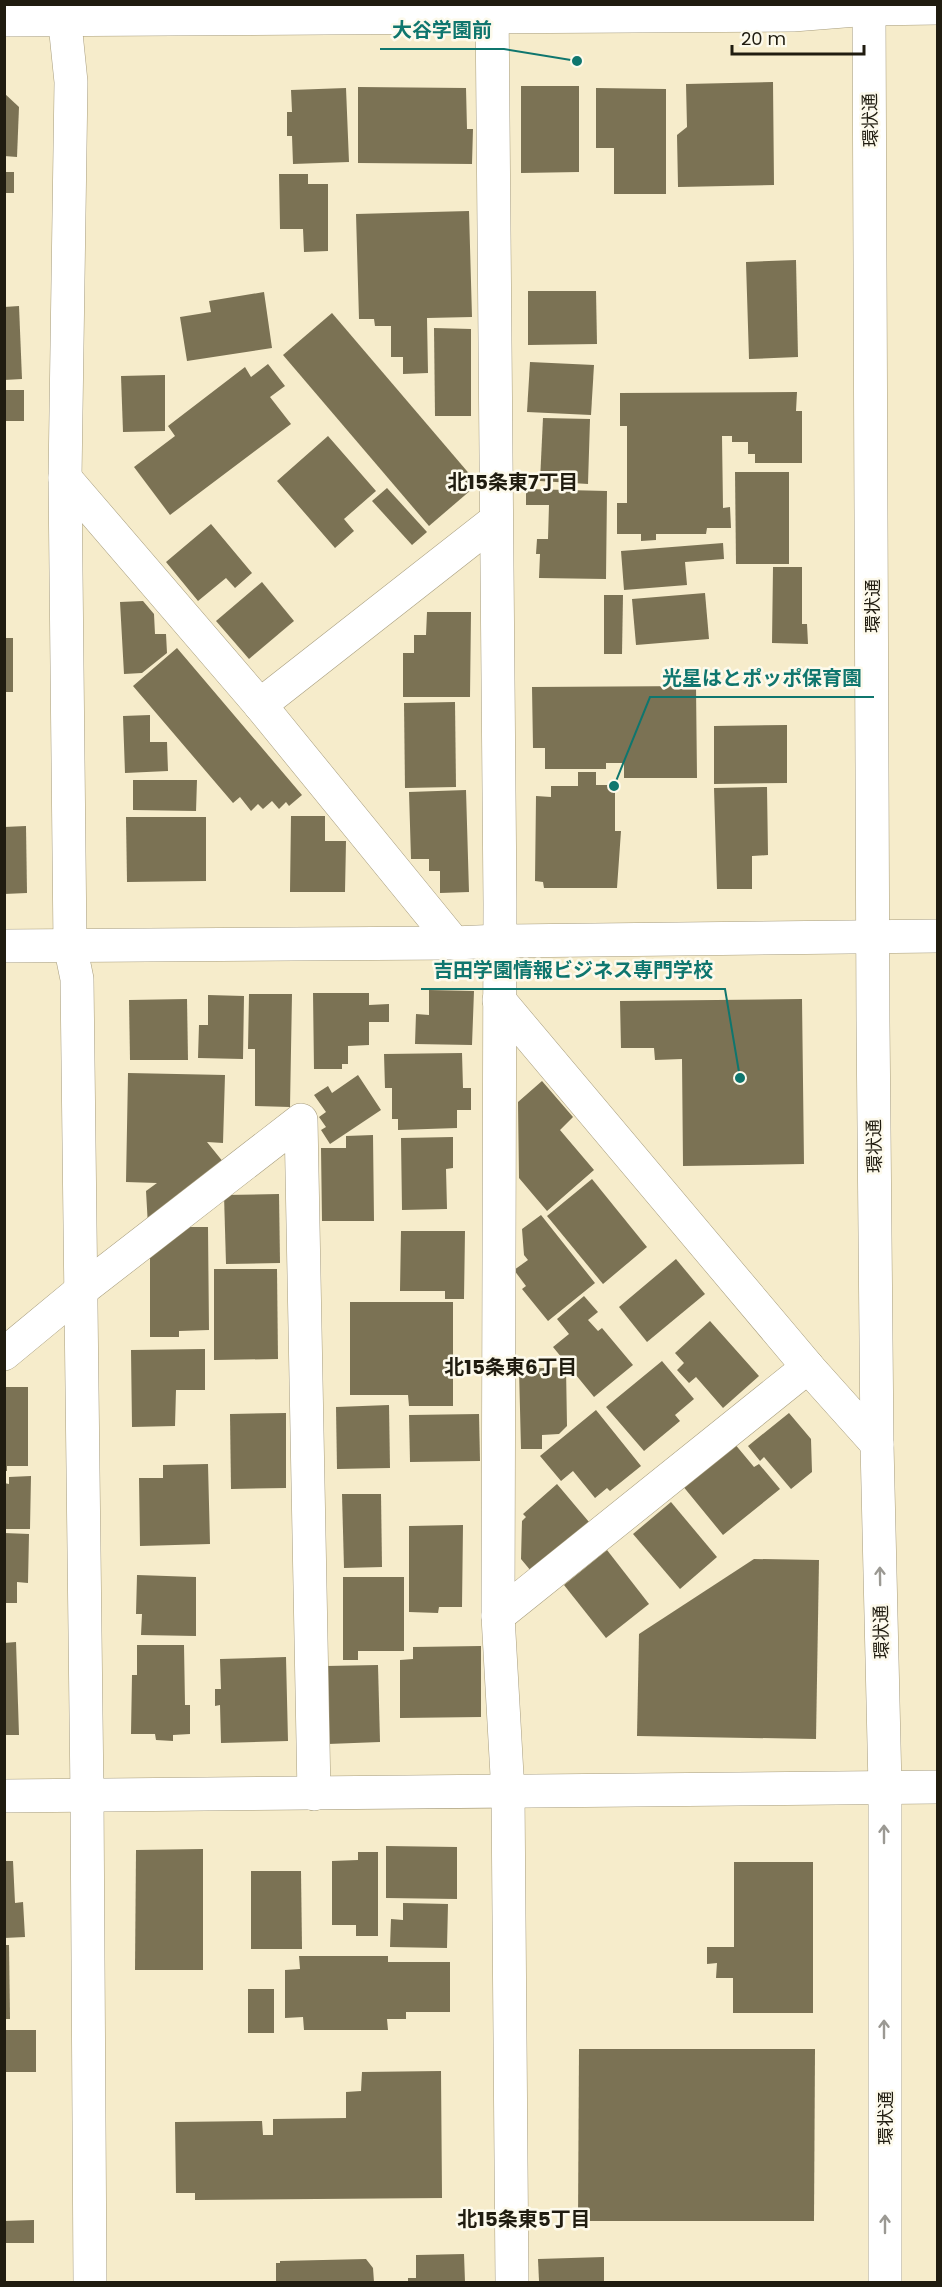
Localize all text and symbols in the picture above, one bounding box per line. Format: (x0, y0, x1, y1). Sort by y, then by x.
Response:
callout: 大谷学園前 (380, 11, 504, 49)
text: 大谷学園前 (392, 16, 492, 44)
scale bar (732, 18, 864, 56)
text: 20 m (741, 26, 786, 51)
street label: 環状通 (857, 93, 883, 147)
district label: 北15条東7丁目 (447, 468, 579, 496)
street label: 環状通 (860, 579, 885, 633)
callout: 光星はとポッポ保育園 (650, 659, 874, 697)
text: 光星はとポッポ保育園 (662, 664, 862, 692)
callout: 吉田学園情報ビジネス専門学校 (421, 951, 725, 989)
text: 吉田学園情報ビジネス専門学校 (433, 956, 713, 984)
street label: 環状通 (861, 1119, 887, 1173)
district label: 北15条東6丁目 (444, 1353, 578, 1381)
one-way arrow (874, 1567, 886, 1587)
street label: 環状通 (868, 1605, 894, 1659)
one-way arrow (878, 1825, 890, 1845)
one-way arrow (878, 2020, 890, 2040)
street label: 環状通 (873, 2091, 898, 2145)
district label: 北15条東5丁目 (457, 2205, 591, 2233)
one-way arrow (879, 2215, 891, 2235)

